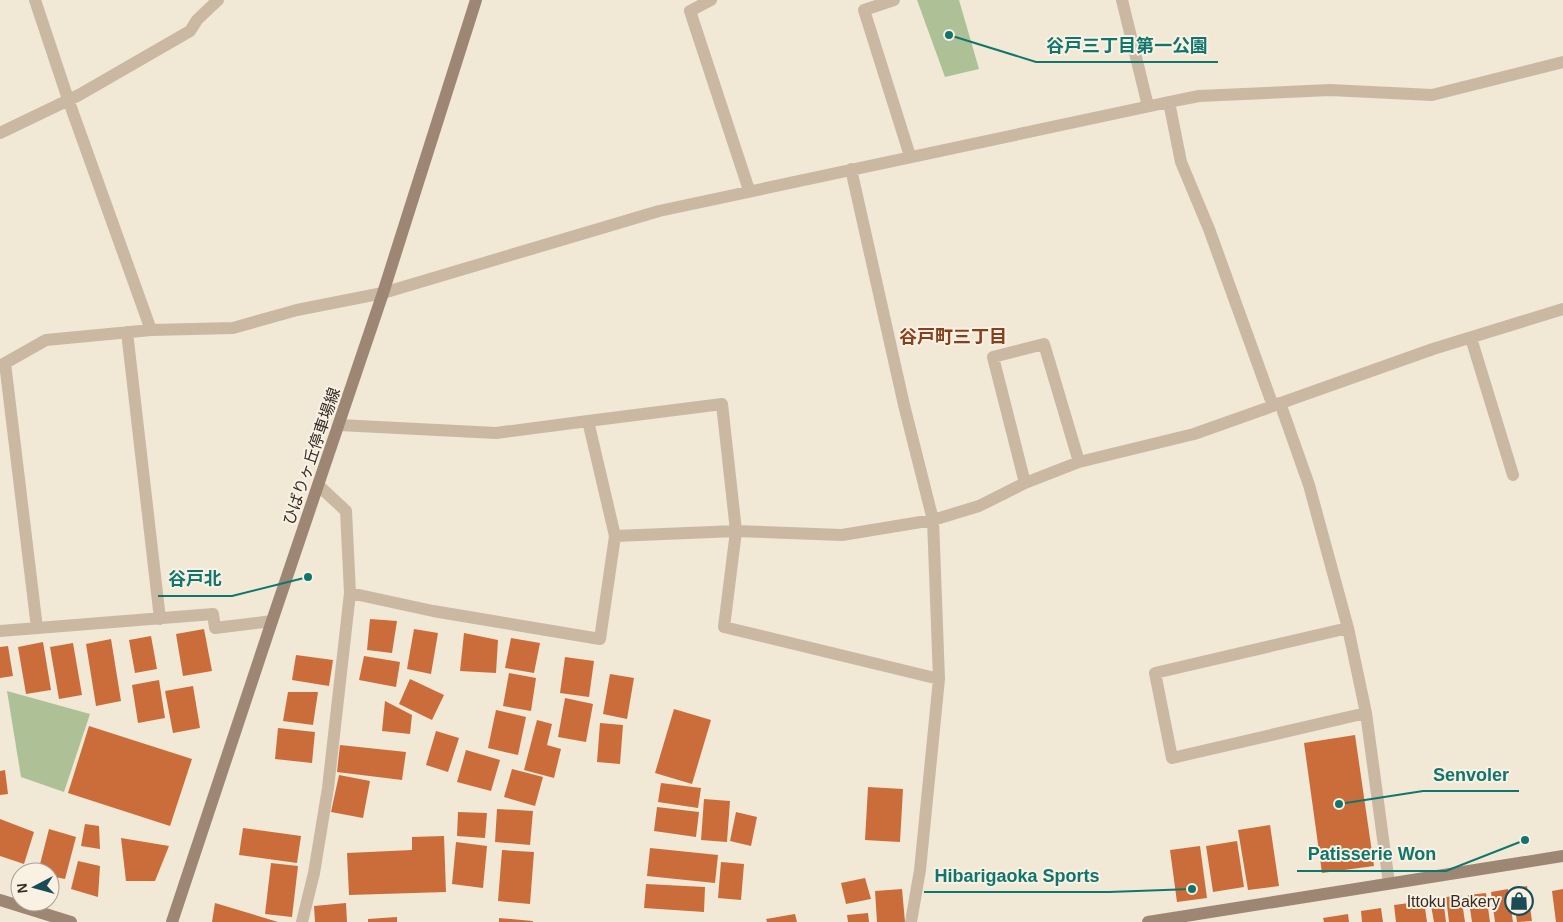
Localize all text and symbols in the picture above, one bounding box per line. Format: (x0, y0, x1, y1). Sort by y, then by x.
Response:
callout: 谷戸三丁目第一公園 (1036, 29, 1218, 62)
text: 谷戸三丁目第一公園 (1046, 36, 1208, 56)
district label: 谷戸町三丁目 (899, 327, 1007, 347)
street label: ひばりヶ丘停車場線 (280, 385, 343, 527)
callout: 谷戸北 (158, 563, 232, 596)
text: 谷戸北 (168, 569, 222, 589)
callout: Senvoler (1423, 758, 1519, 791)
text: Senvoler (1433, 765, 1509, 785)
callout: Patisserie Won (1297, 838, 1446, 871)
text: Patisserie Won (1308, 844, 1436, 864)
callout: Hibarigaoka Sports (924, 859, 1109, 892)
north arrow (10, 862, 60, 912)
text: Hibarigaoka Sports (934, 866, 1100, 886)
text: N (14, 882, 31, 894)
shop icon: Ittoku Bakery (1504, 886, 1534, 916)
place label: Ittoku Bakery (1407, 893, 1500, 910)

